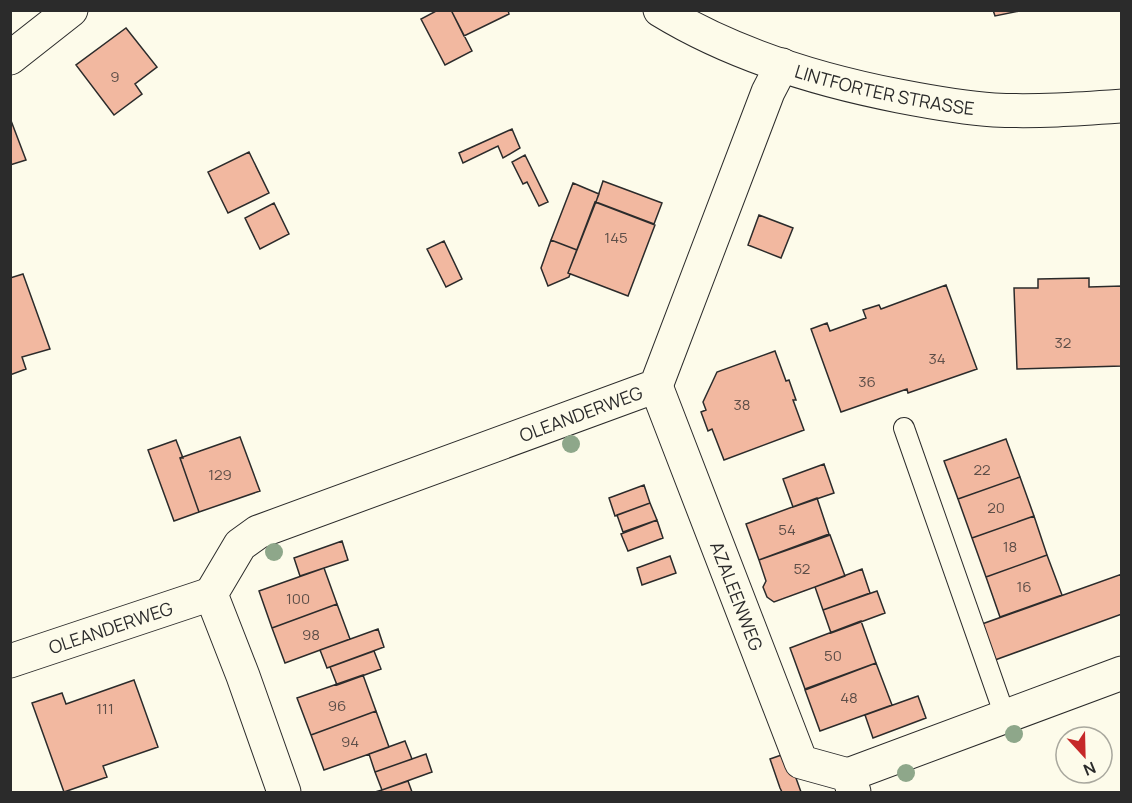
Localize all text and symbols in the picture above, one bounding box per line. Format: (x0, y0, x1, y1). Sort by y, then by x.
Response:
street label: LINTFORTER STRASSE (792, 59, 976, 120)
house number: 9 (110, 66, 120, 87)
house number: 145 (604, 227, 628, 248)
house number: 32 (1055, 332, 1071, 353)
house number: 34 (928, 348, 946, 369)
house number: 36 (858, 371, 876, 392)
street label: OLEANDERWEG (516, 380, 646, 447)
house number: 38 (733, 394, 751, 415)
house number: 22 (973, 459, 991, 480)
house number: 129 (208, 464, 232, 485)
house number: 20 (987, 497, 1005, 518)
house number: 54 (778, 519, 796, 540)
house number: 18 (1003, 536, 1017, 557)
street label: AZALEENWEG (705, 538, 769, 654)
house number: 52 (794, 558, 810, 579)
house number: 16 (1016, 576, 1032, 597)
house number: 100 (286, 588, 310, 609)
street label: OLEANDERWEG (45, 596, 176, 659)
house number: 98 (302, 624, 320, 645)
house number: 50 (824, 645, 842, 666)
house number: 48 (840, 687, 858, 708)
house number: 96 (328, 695, 346, 716)
house number: 111 (96, 698, 114, 719)
north arrow (1054, 725, 1114, 785)
house number: 94 (341, 731, 359, 752)
text: N (1080, 757, 1099, 781)

